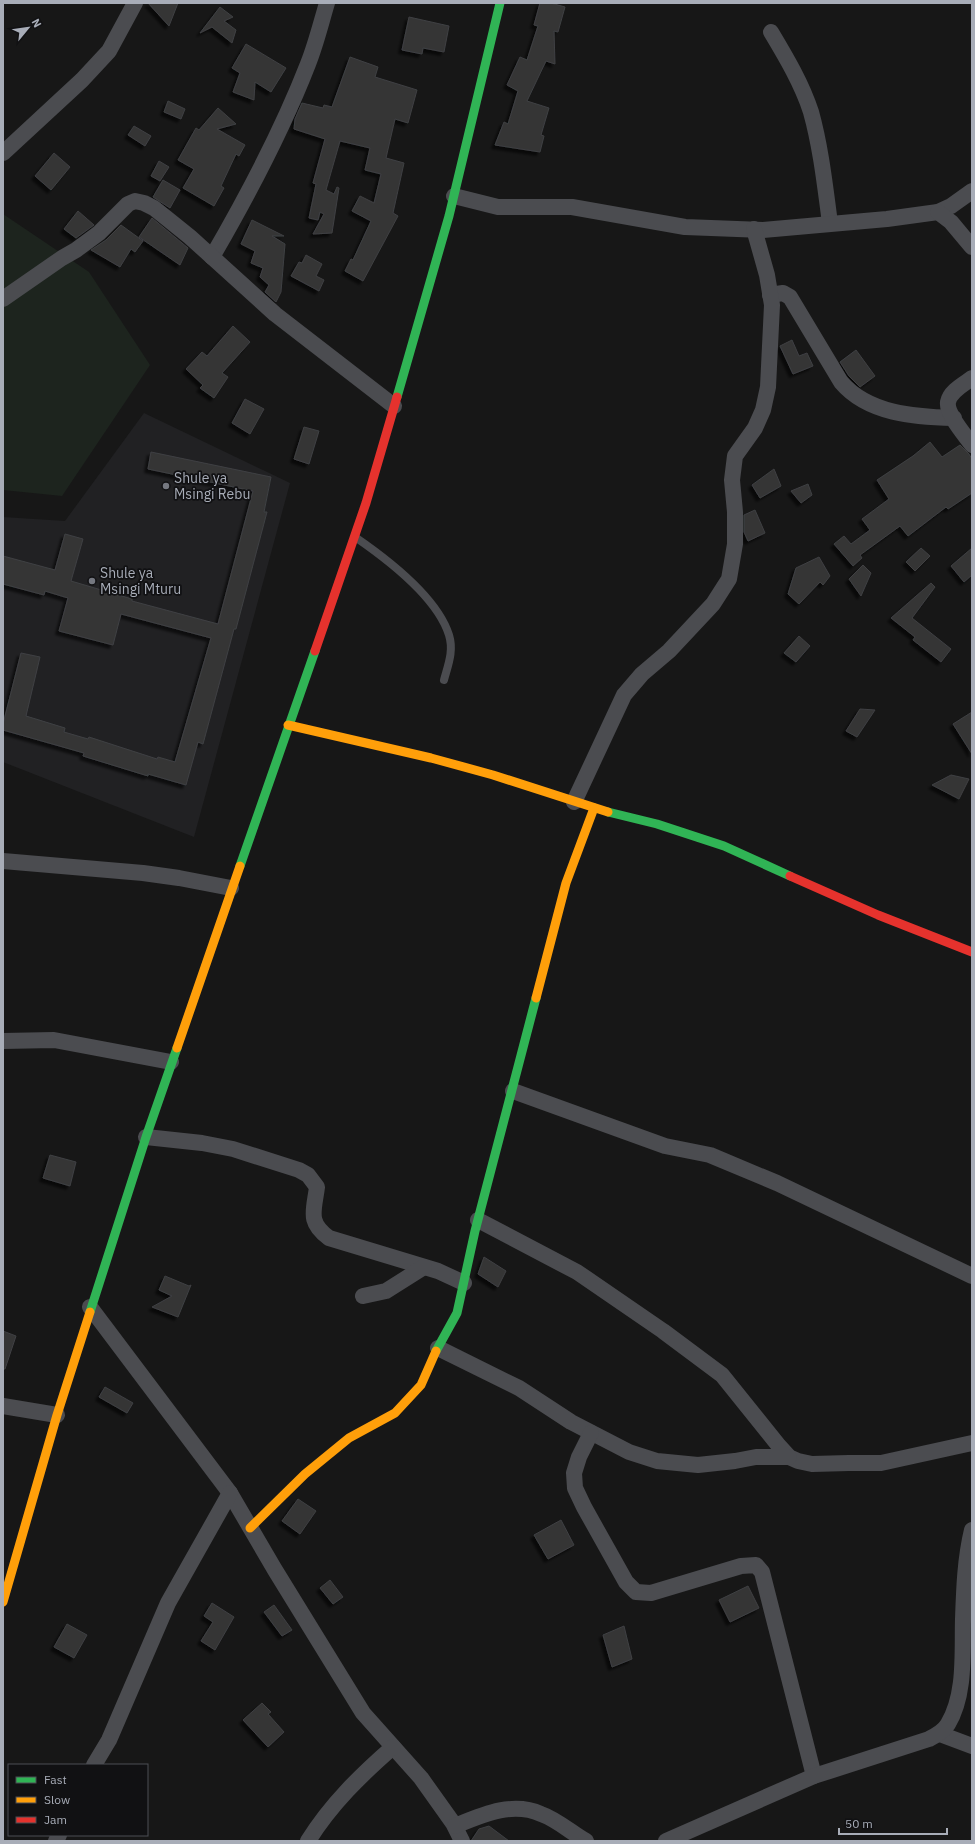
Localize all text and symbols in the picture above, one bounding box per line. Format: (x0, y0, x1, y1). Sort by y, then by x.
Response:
north arrow (8, 8, 48, 48)
text: N (29, 16, 45, 30)
place label: Shule ya Msingi Rebu (174, 469, 250, 503)
marker: Shule ya Msingi Rebu (161, 481, 171, 491)
place label: Shule ya Msingi Mturu (100, 564, 181, 598)
marker: Shule ya Msingi Mturu (87, 576, 97, 586)
legend (8, 1764, 148, 1836)
text: Fast (44, 1772, 67, 1787)
text: Slow (44, 1792, 70, 1807)
scale bar (839, 1810, 947, 1836)
text: Jam (44, 1812, 67, 1827)
text: 50 m (845, 1816, 873, 1831)

